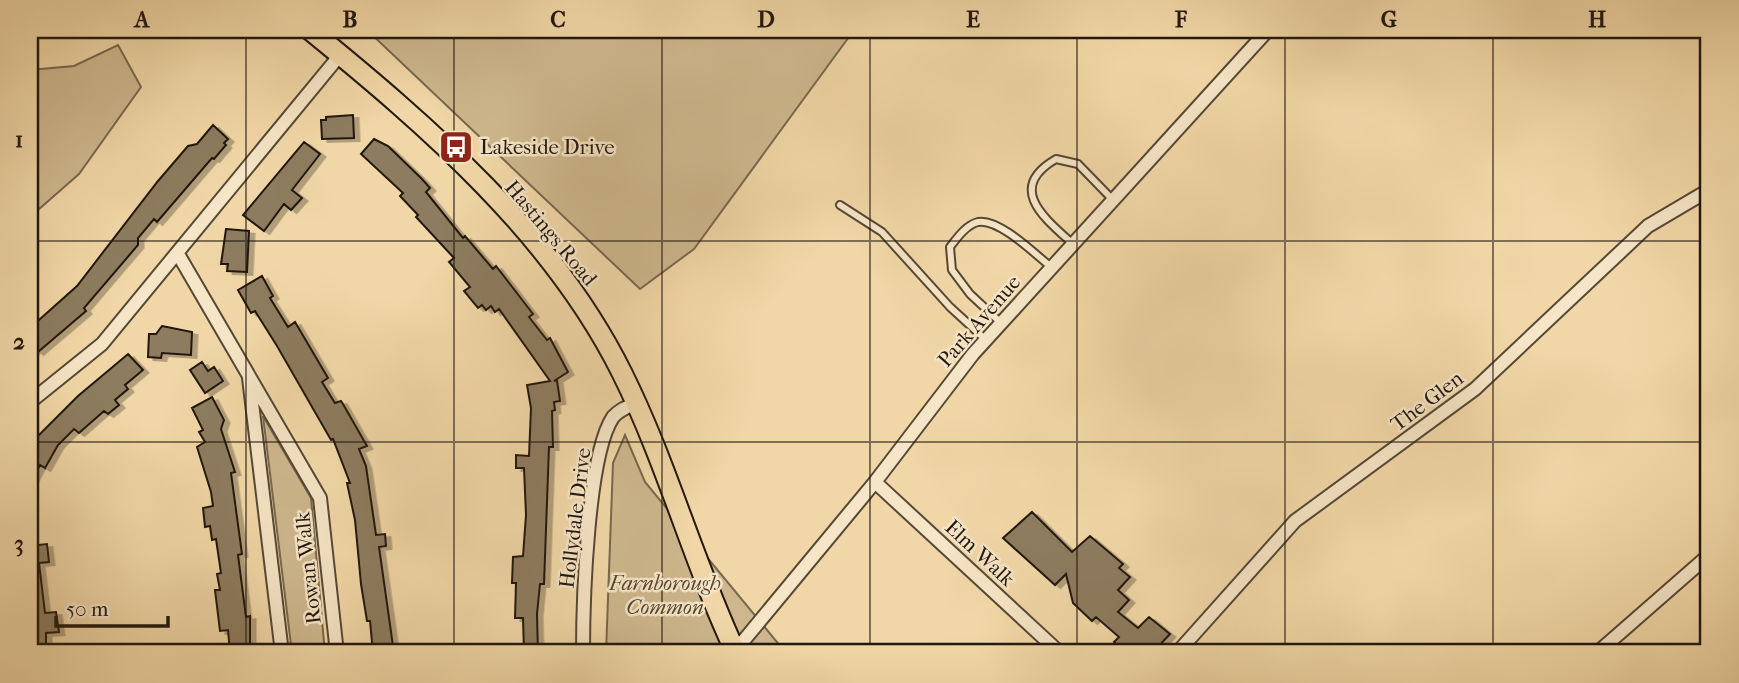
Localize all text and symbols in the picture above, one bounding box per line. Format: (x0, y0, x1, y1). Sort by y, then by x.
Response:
text: A (133, 6, 151, 33)
text: B (343, 6, 358, 33)
text: C (550, 6, 566, 33)
text: D (757, 6, 775, 33)
text: E (966, 6, 980, 33)
text: F (1174, 6, 1188, 33)
text: G (1381, 6, 1397, 33)
text: H (1588, 6, 1606, 33)
text: 1 (15, 126, 23, 153)
bus stop icon: Lakeside Drive (437, 128, 475, 166)
place label: Lakeside Drive (480, 135, 615, 159)
street label: Hastings Road (500, 175, 602, 291)
street label: Park Avenue (933, 270, 1025, 372)
text: 2 (13, 328, 25, 355)
street label: The Glen (1386, 366, 1468, 436)
street label: Hollydale Drive (554, 446, 596, 590)
street label: Rowan Walk (290, 511, 326, 625)
street label: Elm Walk (940, 515, 1020, 591)
text: 3 (14, 530, 24, 557)
park label: Farnborough Common (608, 571, 721, 619)
scale bar (56, 585, 168, 629)
text: 50 m (66, 597, 109, 621)

